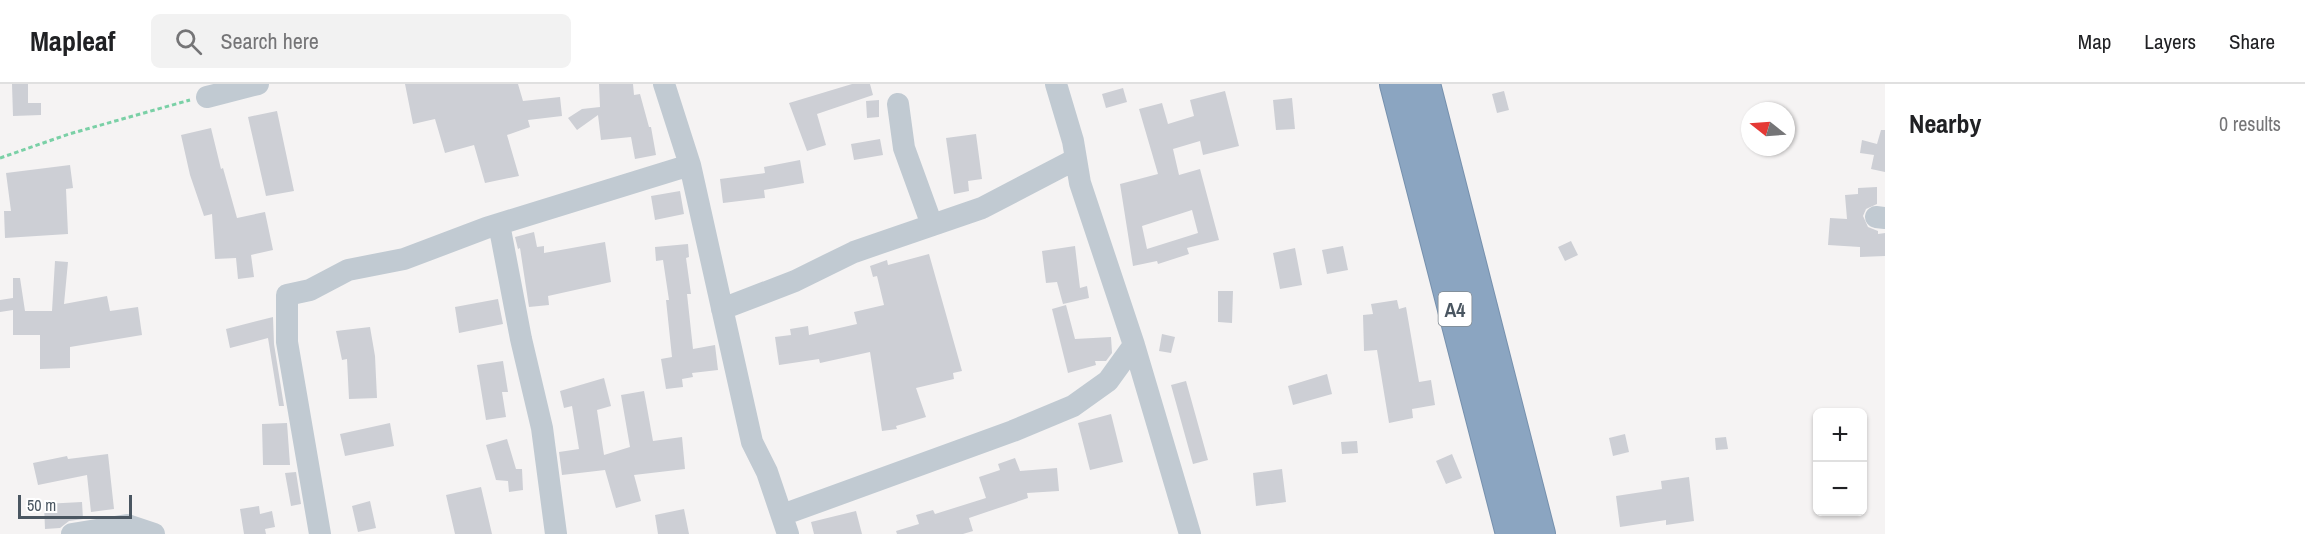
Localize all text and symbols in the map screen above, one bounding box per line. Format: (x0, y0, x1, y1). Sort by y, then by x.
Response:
search box (151, 14, 571, 68)
text: Mapleaf (30, 22, 115, 60)
icon: search (172, 25, 205, 58)
text: Search here (220, 26, 319, 56)
text: Map (2078, 27, 2111, 56)
text: Layers (2144, 27, 2196, 56)
text: Share (2229, 27, 2275, 56)
north arrow (1741, 102, 1795, 156)
text: Nearby (1909, 106, 1981, 141)
text: 0 results (2219, 110, 2281, 137)
road number: A4 (1438, 292, 1472, 326)
map controls (1813, 408, 1867, 516)
button: + (1813, 408, 1867, 462)
button: − (1813, 462, 1867, 516)
scale bar (18, 492, 132, 520)
text: 50 m (27, 494, 56, 516)

